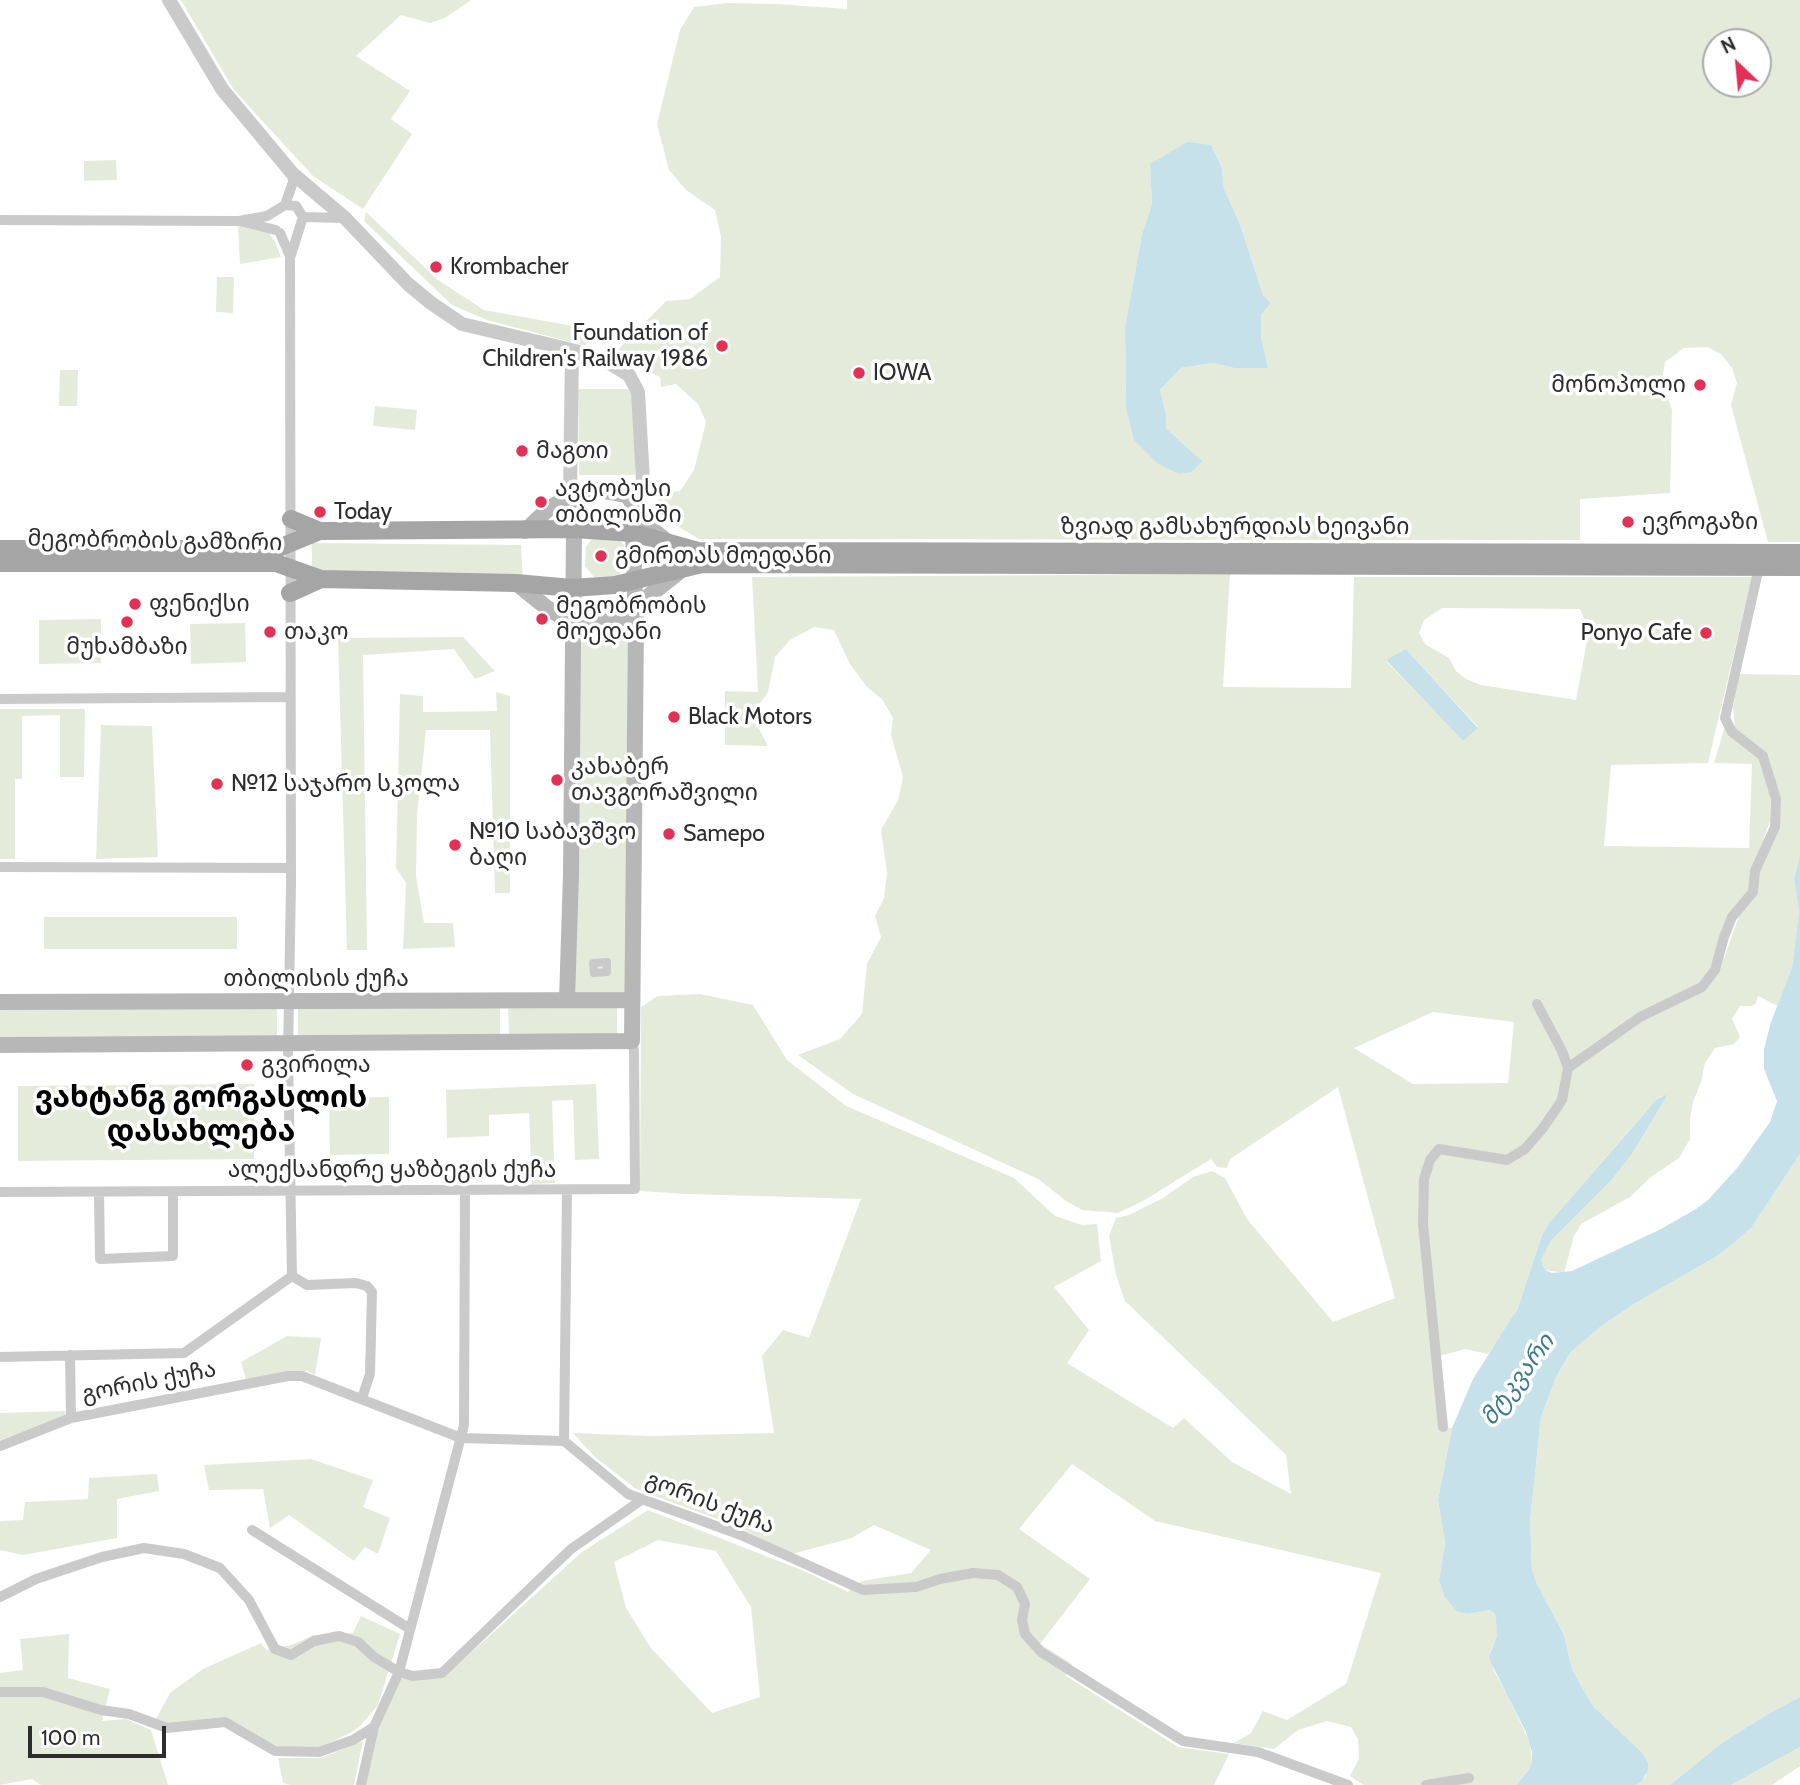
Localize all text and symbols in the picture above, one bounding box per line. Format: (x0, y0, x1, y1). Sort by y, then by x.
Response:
north arrow (1702, 28, 1772, 98)
text: N (1717, 32, 1740, 59)
place label: Krombacher (450, 253, 569, 281)
marker: Krombacher (428, 259, 444, 275)
place label: Foundation of Children's Railway 1986 (482, 319, 708, 373)
marker: Foundation of Children's Railway 1986 (714, 338, 730, 354)
place label: IOWA (873, 359, 931, 387)
marker: IOWA (851, 365, 867, 381)
place label: მონოპოლი (1551, 371, 1686, 399)
marker: მონოპოლი (1692, 377, 1708, 393)
place label: მაგთი (536, 437, 609, 465)
marker: მაგთი (514, 443, 530, 459)
place label: ავტობუსი თბილისში (555, 475, 682, 529)
marker: ავტობუსი თბილისში (533, 494, 549, 510)
place label: Today (334, 498, 392, 526)
marker: Today (312, 504, 328, 520)
place label: ევროგაზი (1642, 508, 1758, 536)
street label: ზვიად გამსახურდიას ხეივანი (1061, 513, 1409, 541)
marker: ევროგაზი (1620, 514, 1636, 530)
street label: მეგობრობის გამზირი (27, 525, 283, 557)
place label: გმირთას მოედანი (615, 542, 831, 570)
marker: გმირთას მოედანი (593, 548, 609, 564)
place label: ფენიქსი (149, 590, 250, 618)
place label: მეგობრობის მოედანი (556, 592, 707, 646)
marker: ფენიქსი (127, 596, 143, 612)
marker: მეგობრობის მოედანი (534, 611, 550, 627)
marker: მუხამბაზი (119, 614, 135, 630)
place label: თაკო (284, 618, 348, 646)
place label: Ponyo Cafe (1580, 619, 1692, 647)
marker: თაკო (262, 624, 278, 640)
marker: Ponyo Cafe (1698, 625, 1714, 641)
place label: მუხამბაზი (66, 633, 188, 661)
place label: Black Motors (688, 703, 812, 731)
marker: Black Motors (666, 709, 682, 725)
place label: კახაბერ თავგორაშვილი (571, 753, 758, 807)
place label: №12 საჯარო სკოლა (231, 770, 460, 798)
marker: კახაბერ თავგორაშვილი (549, 772, 565, 788)
marker: №12 საჯარო სკოლა (209, 776, 225, 792)
place label: №10 საბავშვო ბაღი (469, 818, 636, 872)
place label: Samepo (683, 820, 765, 848)
marker: Samepo (661, 826, 677, 842)
marker: №10 საბავშვო ბაღი (447, 837, 463, 853)
street label: თბილისის ქუჩა (223, 965, 409, 993)
place label: გვირილა (261, 1051, 371, 1079)
marker: გვირილა (239, 1057, 255, 1073)
district label: ვახტანგ გორგასლის დასახლება (35, 1080, 367, 1150)
street label: ალექსანდრე ყაზბეგის ქუჩა (228, 1156, 556, 1184)
water label: მტკვარი (1475, 1329, 1561, 1431)
street label: გორის ქუჩა (80, 1355, 218, 1409)
street label: გორის ქუჩა (641, 1466, 779, 1540)
scale bar (32, 1712, 170, 1756)
text: 100 m (41, 1725, 100, 1750)

